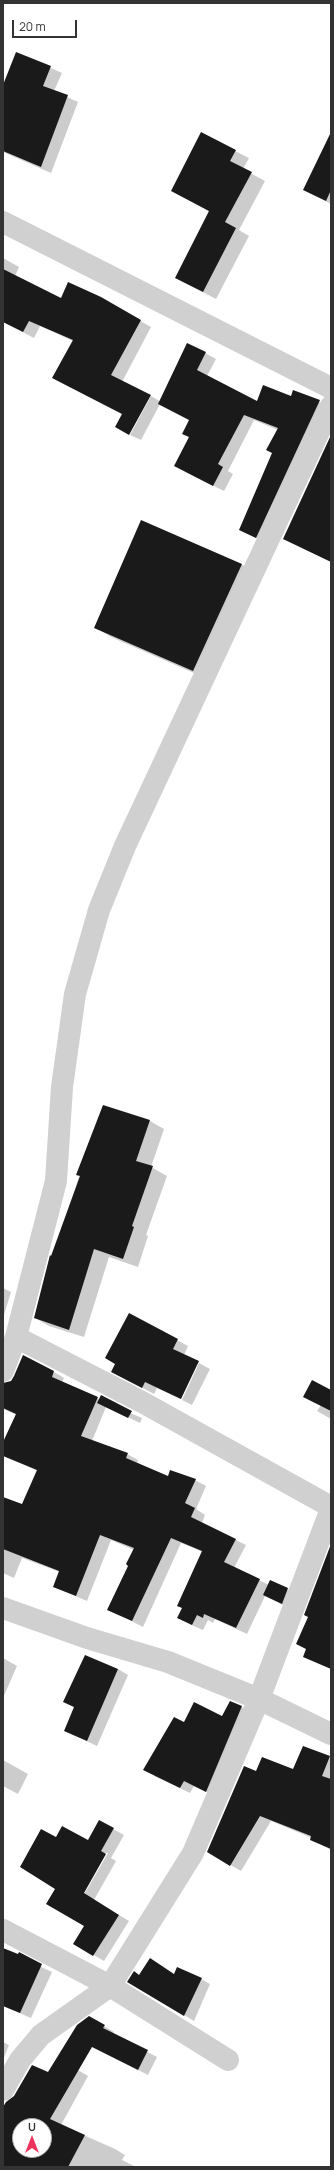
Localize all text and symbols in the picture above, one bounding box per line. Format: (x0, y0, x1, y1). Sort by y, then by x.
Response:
scale bar (14, 12, 79, 38)
text: 20 m (19, 18, 46, 35)
north arrow (12, 2118, 52, 2158)
text: U (28, 2119, 36, 2134)

